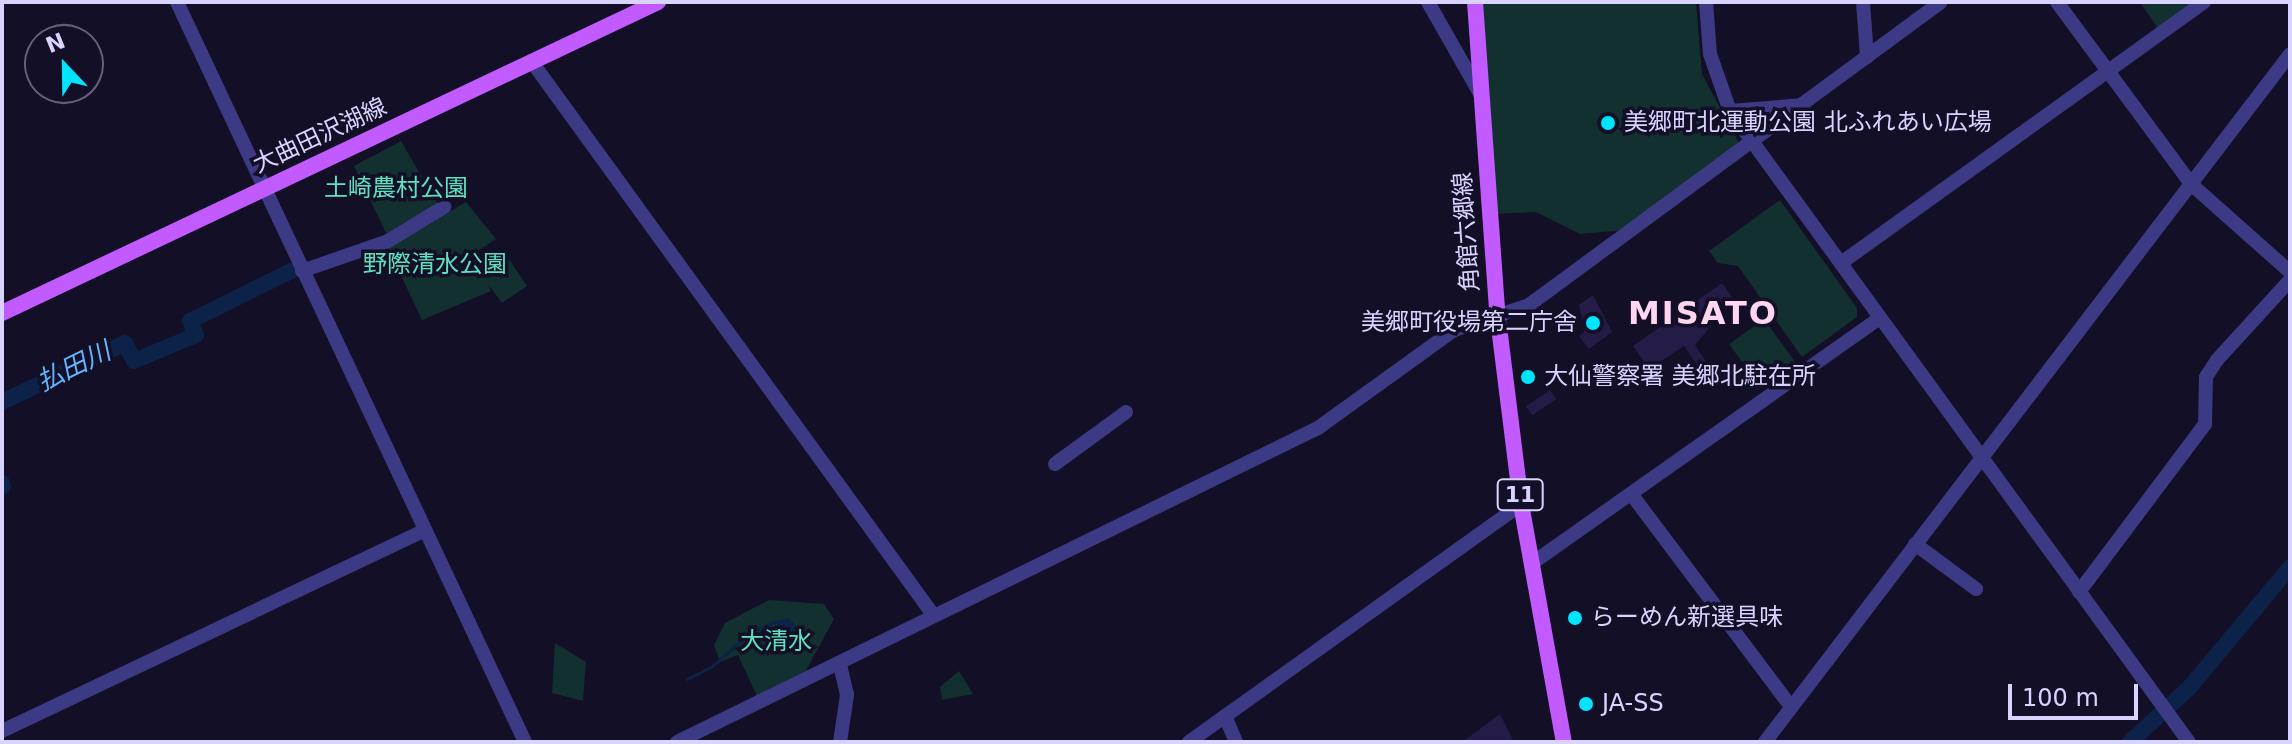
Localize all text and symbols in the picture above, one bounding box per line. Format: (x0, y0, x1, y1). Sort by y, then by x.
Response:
north arrow (24, 24, 104, 104)
text: N (42, 28, 69, 58)
street label: 大曲田沢湖線 (249, 93, 391, 179)
place label: 美郷町北運動公園 北ふれあい広場 (1624, 109, 1992, 137)
marker: 美郷町北運動公園 北ふれあい広場 (1599, 114, 1617, 132)
street label: 角館六郷線 (1448, 171, 1486, 293)
park label: 土崎農村公園 (324, 175, 468, 203)
park label: 野際清水公園 (363, 251, 507, 279)
district label: MISATO (1628, 294, 1778, 332)
place label: 美郷町役場第二庁舎 (1361, 309, 1577, 337)
marker: 美郷町役場第二庁舎 (1584, 314, 1602, 332)
water label: 払田川 (32, 336, 116, 398)
place label: 大仙警察署 美郷北駐在所 (1544, 363, 1816, 391)
marker: 大仙警察署 美郷北駐在所 (1519, 368, 1537, 386)
road number: 11 (1496, 477, 1544, 513)
place label: らーめん新選具味 (1591, 604, 1783, 632)
marker: らーめん新選具味 (1566, 609, 1584, 627)
park label: 大清水 (740, 628, 812, 656)
scale bar (2012, 668, 2142, 718)
text: 100 m (2022, 684, 2099, 712)
place label: JA-SS (1602, 690, 1664, 718)
marker: JA-SS (1577, 695, 1595, 713)

